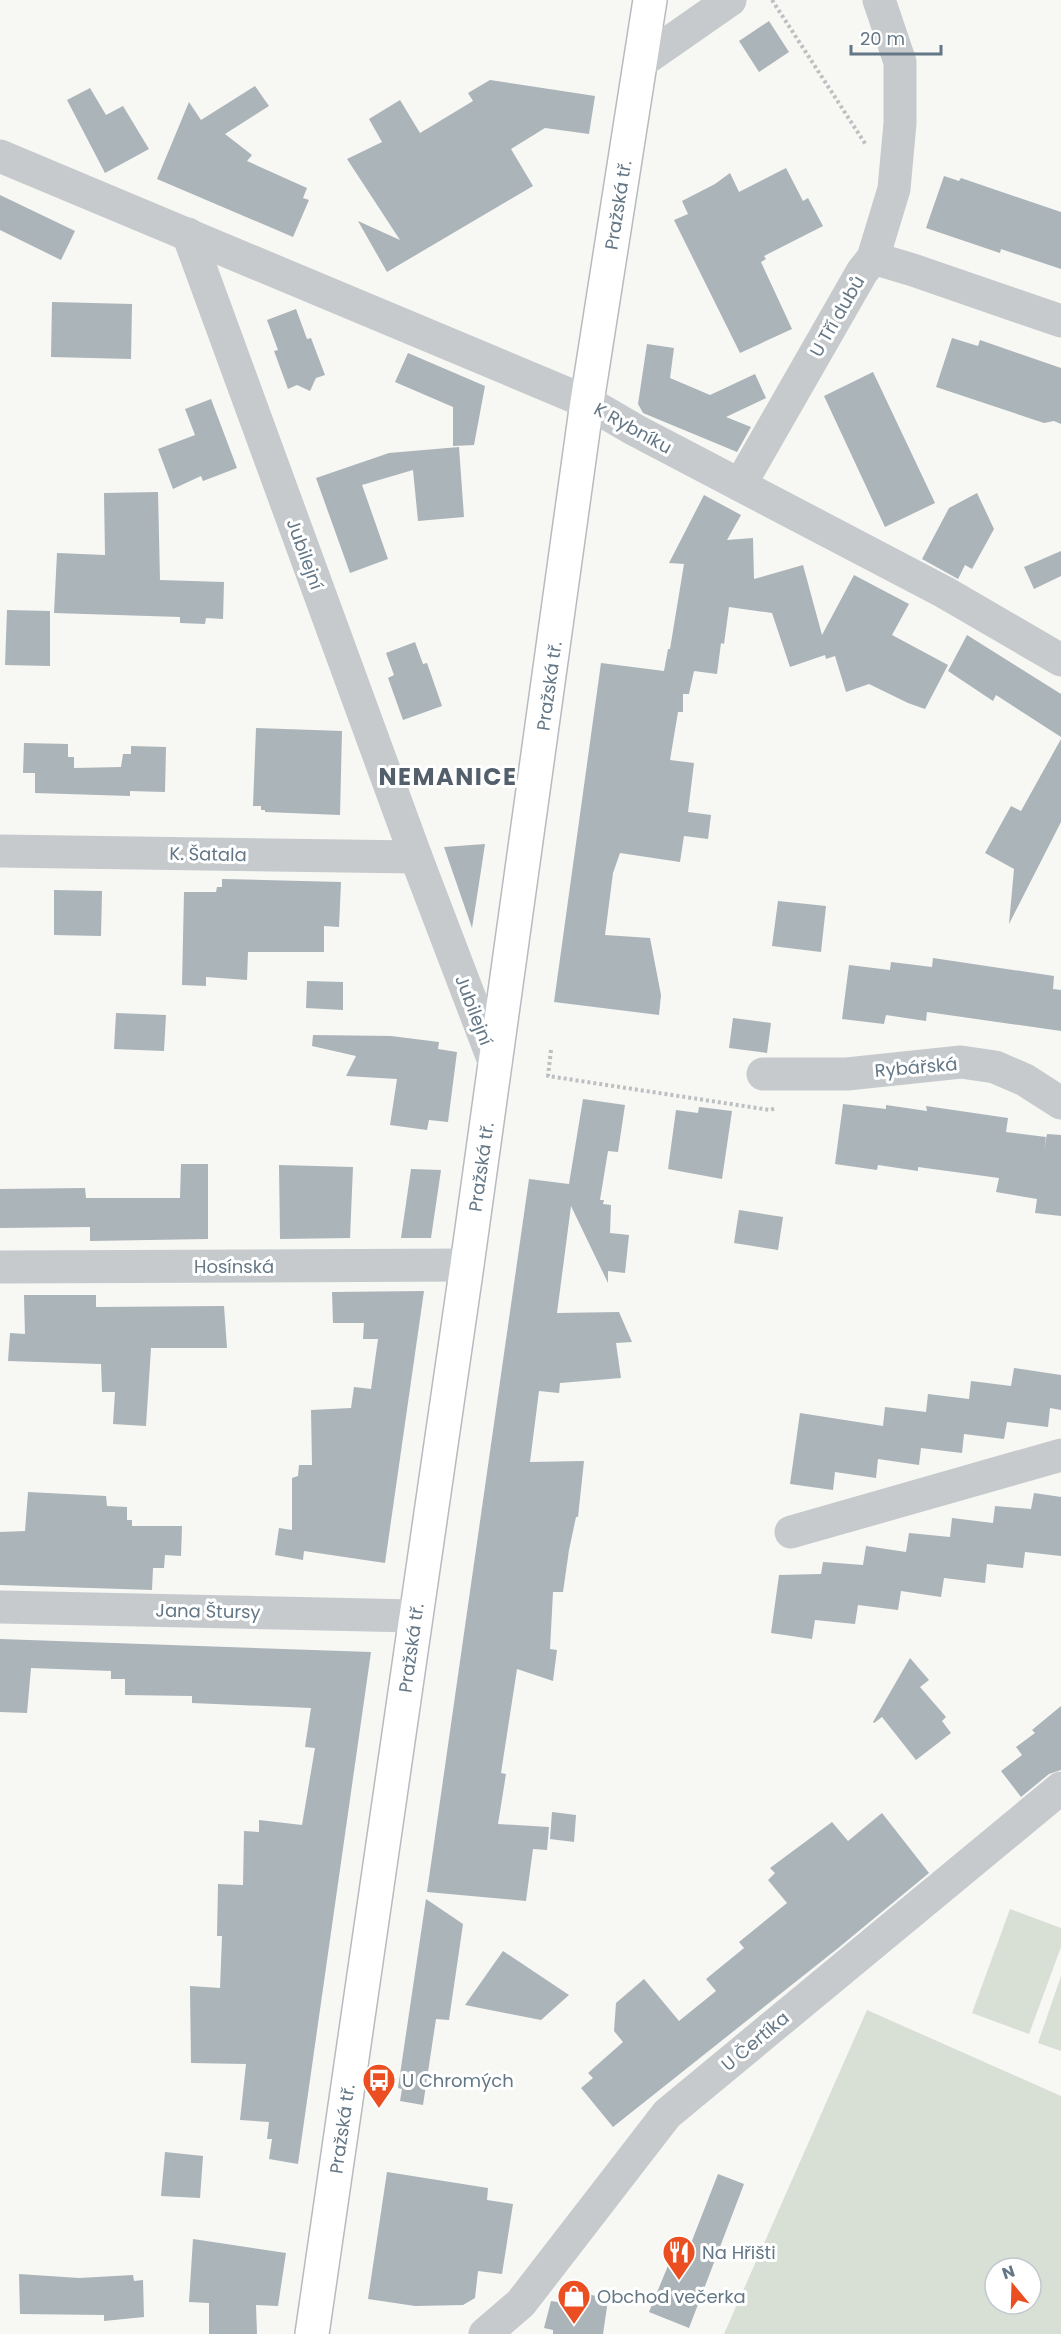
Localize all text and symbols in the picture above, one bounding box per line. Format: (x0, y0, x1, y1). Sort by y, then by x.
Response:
scale bar (851, 18, 941, 56)
text: 20 m (860, 26, 905, 51)
street label: Pražská tř. (599, 159, 637, 251)
street label: U Tří dubů (804, 271, 870, 361)
street label: K Rybníku (590, 396, 676, 460)
street label: Jubilejní (281, 515, 329, 593)
street label: Pražská tř. (530, 640, 568, 732)
district label: NEMANICE (378, 760, 518, 793)
street label: K. Šatala (169, 841, 247, 867)
street label: Jubilejní (449, 971, 499, 1049)
street label: Rybářská (874, 1051, 958, 1083)
street label: Pražská tř. (462, 1121, 500, 1213)
street label: Hosínská (194, 1254, 274, 1279)
street label: Jana Štursy (155, 1598, 261, 1624)
street label: Pražská tř. (392, 1602, 430, 1694)
street label: U Čertíka (716, 2005, 794, 2077)
bus stop icon: U Chromých (361, 2062, 397, 2109)
place label: U Chromých (402, 2068, 514, 2093)
street label: Pražská tř. (323, 2083, 361, 2175)
restaurant icon: Na Hřišti (661, 2234, 697, 2281)
place label: Na Hřišti (702, 2240, 776, 2265)
north arrow (983, 2256, 1043, 2316)
text: N (999, 2259, 1018, 2285)
shop icon: Obchod večerka (556, 2278, 592, 2325)
place label: Obchod večerka (597, 2284, 746, 2309)

